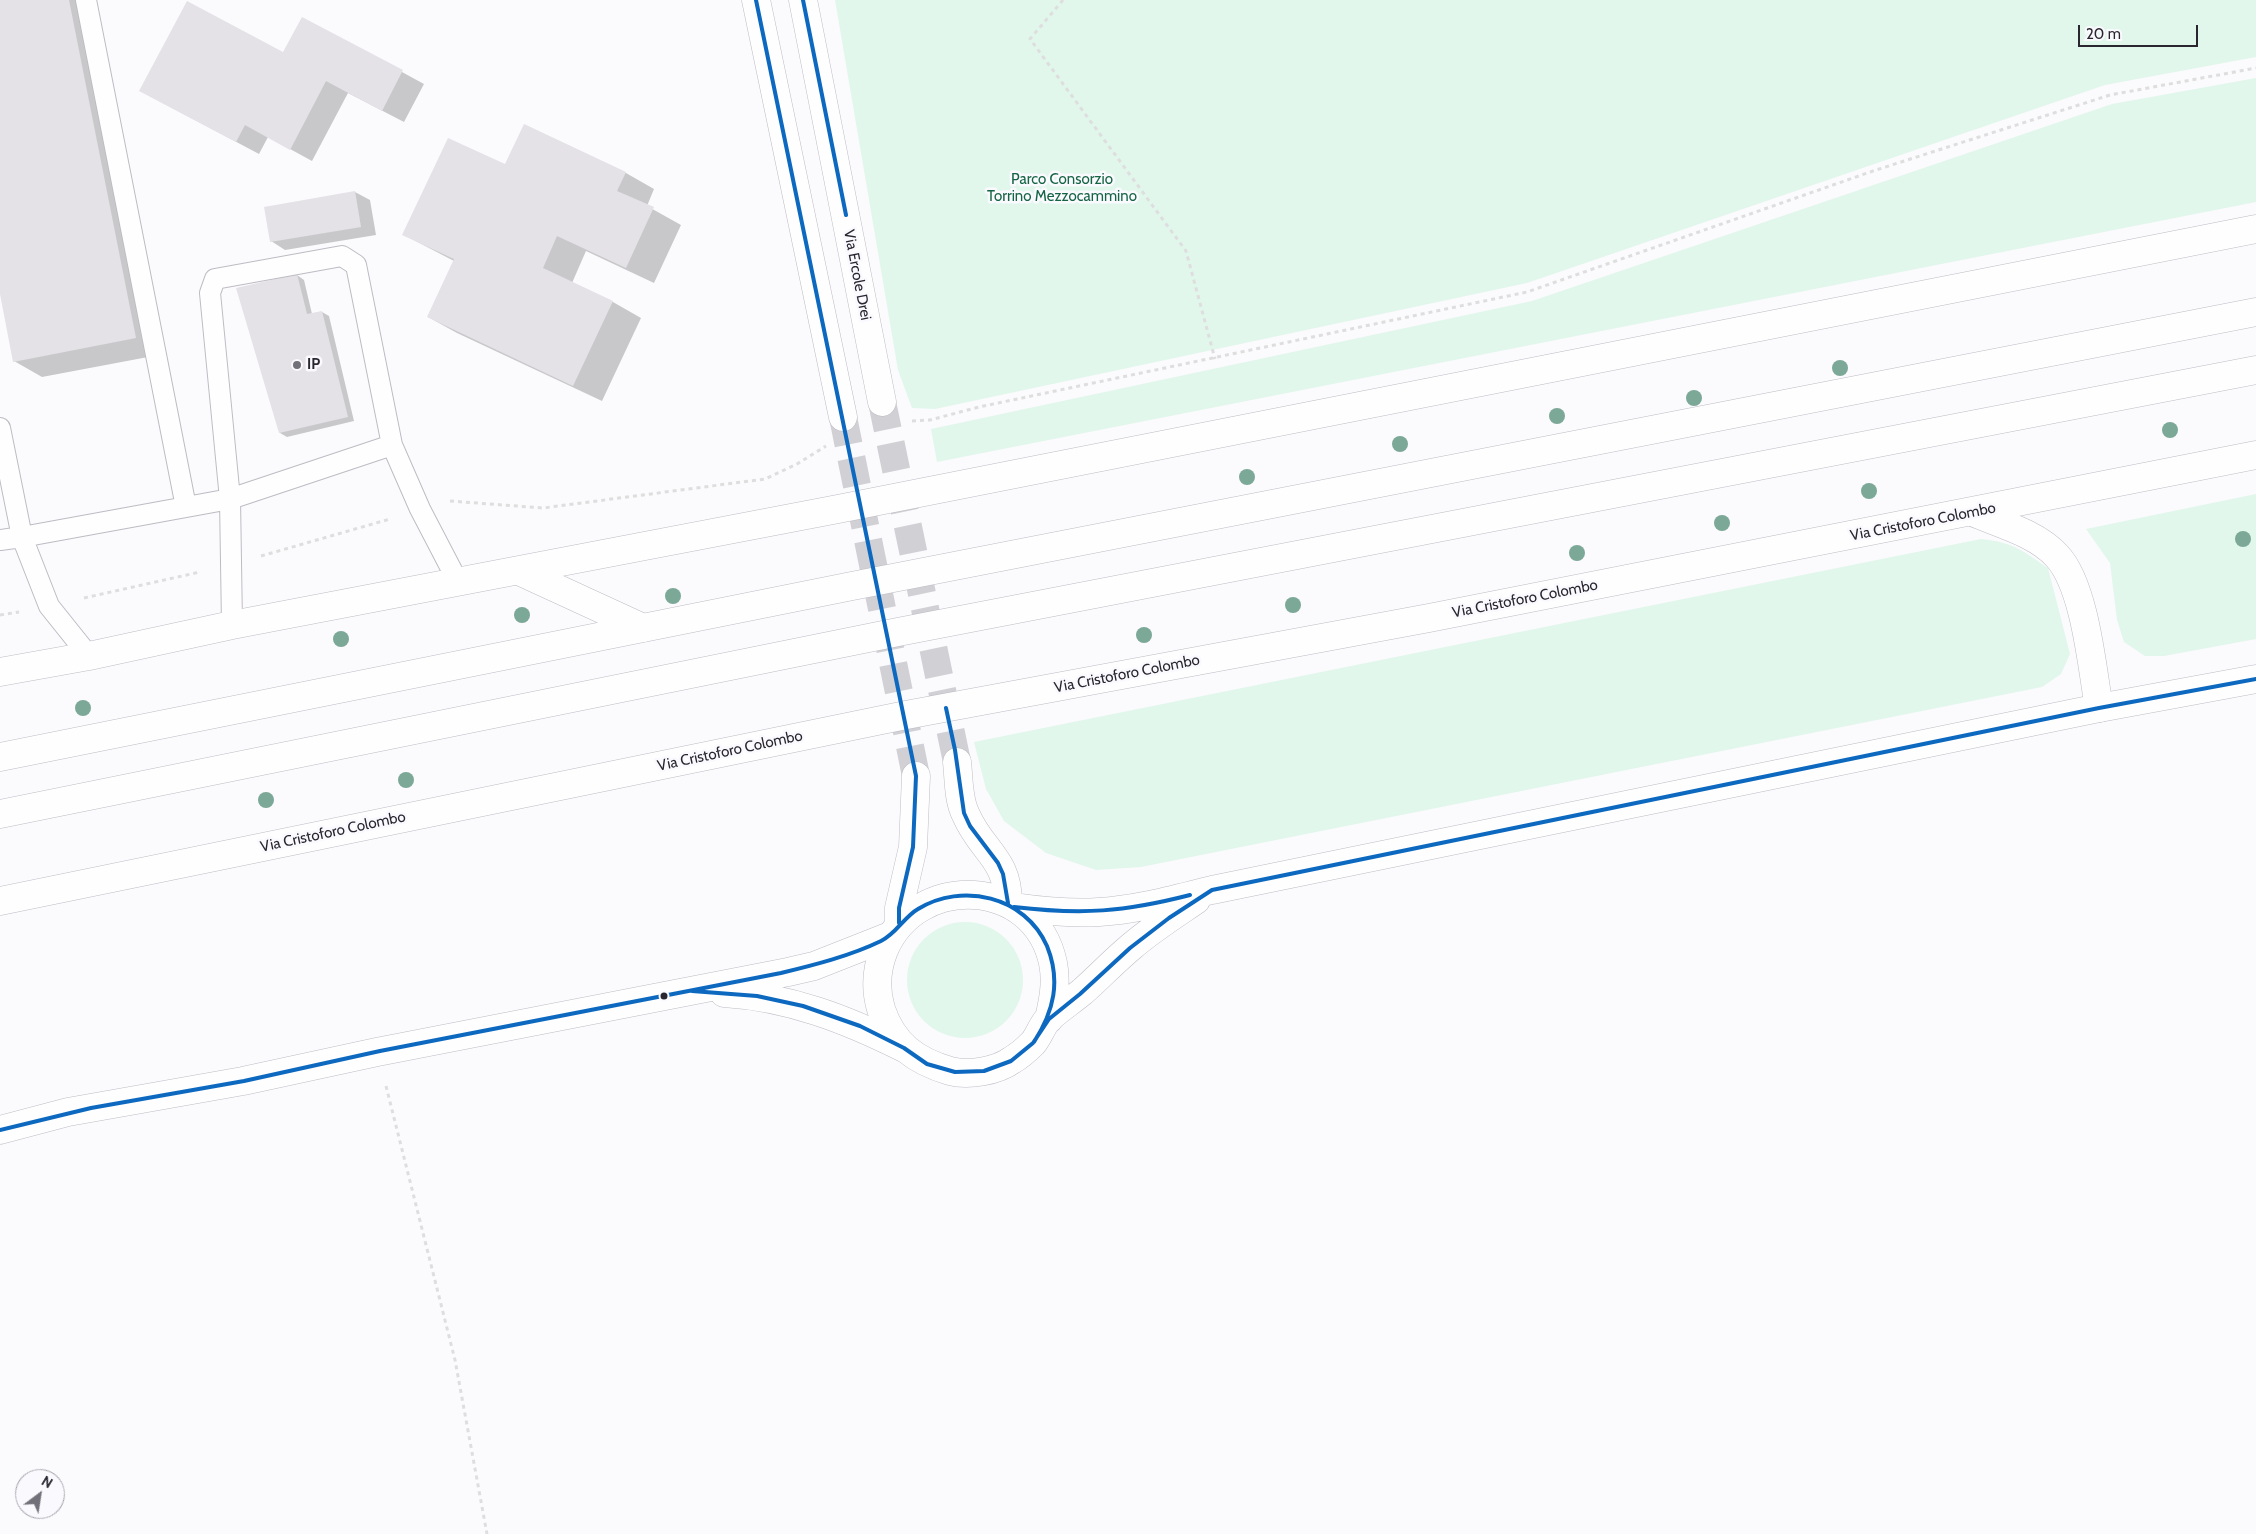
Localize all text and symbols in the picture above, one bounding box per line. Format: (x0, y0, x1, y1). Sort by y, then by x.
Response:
scale bar (2081, 15, 2201, 47)
text: 20 m (2086, 25, 2121, 43)
park label: Parco Consorzio Torrino Mezzocammino (987, 171, 1137, 206)
street label: Via Ercole Drei (839, 228, 875, 322)
place label: IP (307, 356, 320, 374)
marker: IP (291, 359, 303, 371)
street label: Via Cristoforo Colombo (1849, 499, 1997, 545)
street label: Via Cristoforo Colombo (1451, 576, 1599, 622)
street label: Via Cristoforo Colombo (1053, 651, 1201, 697)
street label: Via Cristoforo Colombo (656, 727, 804, 775)
street label: Via Cristoforo Colombo (259, 808, 407, 856)
unlabelled marker (659, 991, 669, 1001)
north arrow (15, 1469, 65, 1519)
text: N (38, 1472, 56, 1492)

